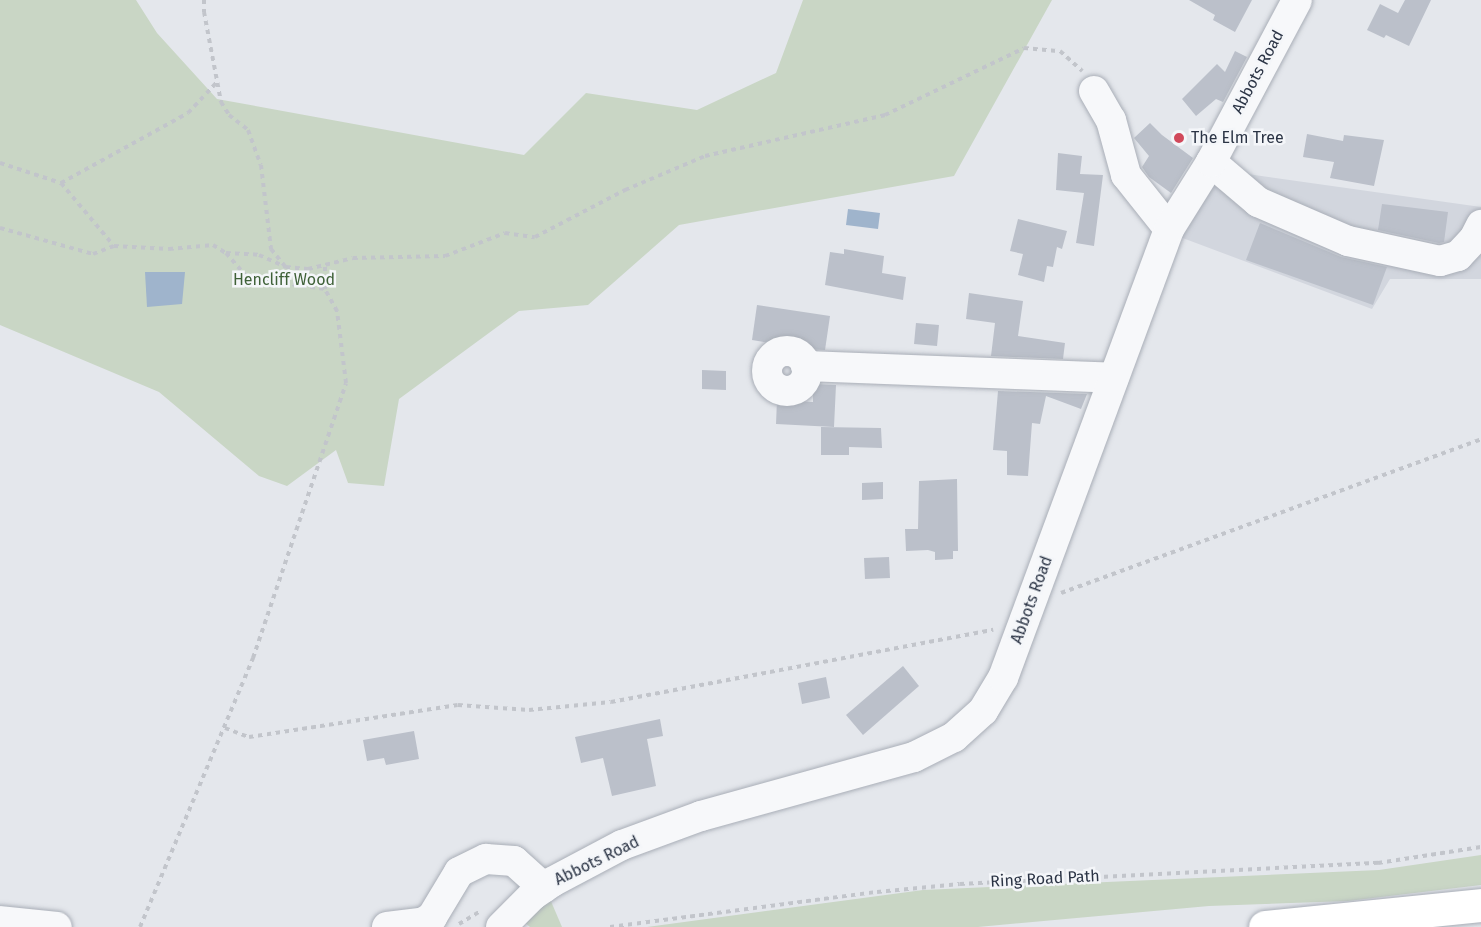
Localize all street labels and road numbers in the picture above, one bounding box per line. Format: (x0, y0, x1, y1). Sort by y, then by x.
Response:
street label: Abbots Road (1228, 27, 1288, 117)
street label: Abbots Road (1007, 554, 1057, 646)
street label: Abbots Road (551, 832, 643, 890)
street label: Ring Road Path (990, 867, 1100, 891)

